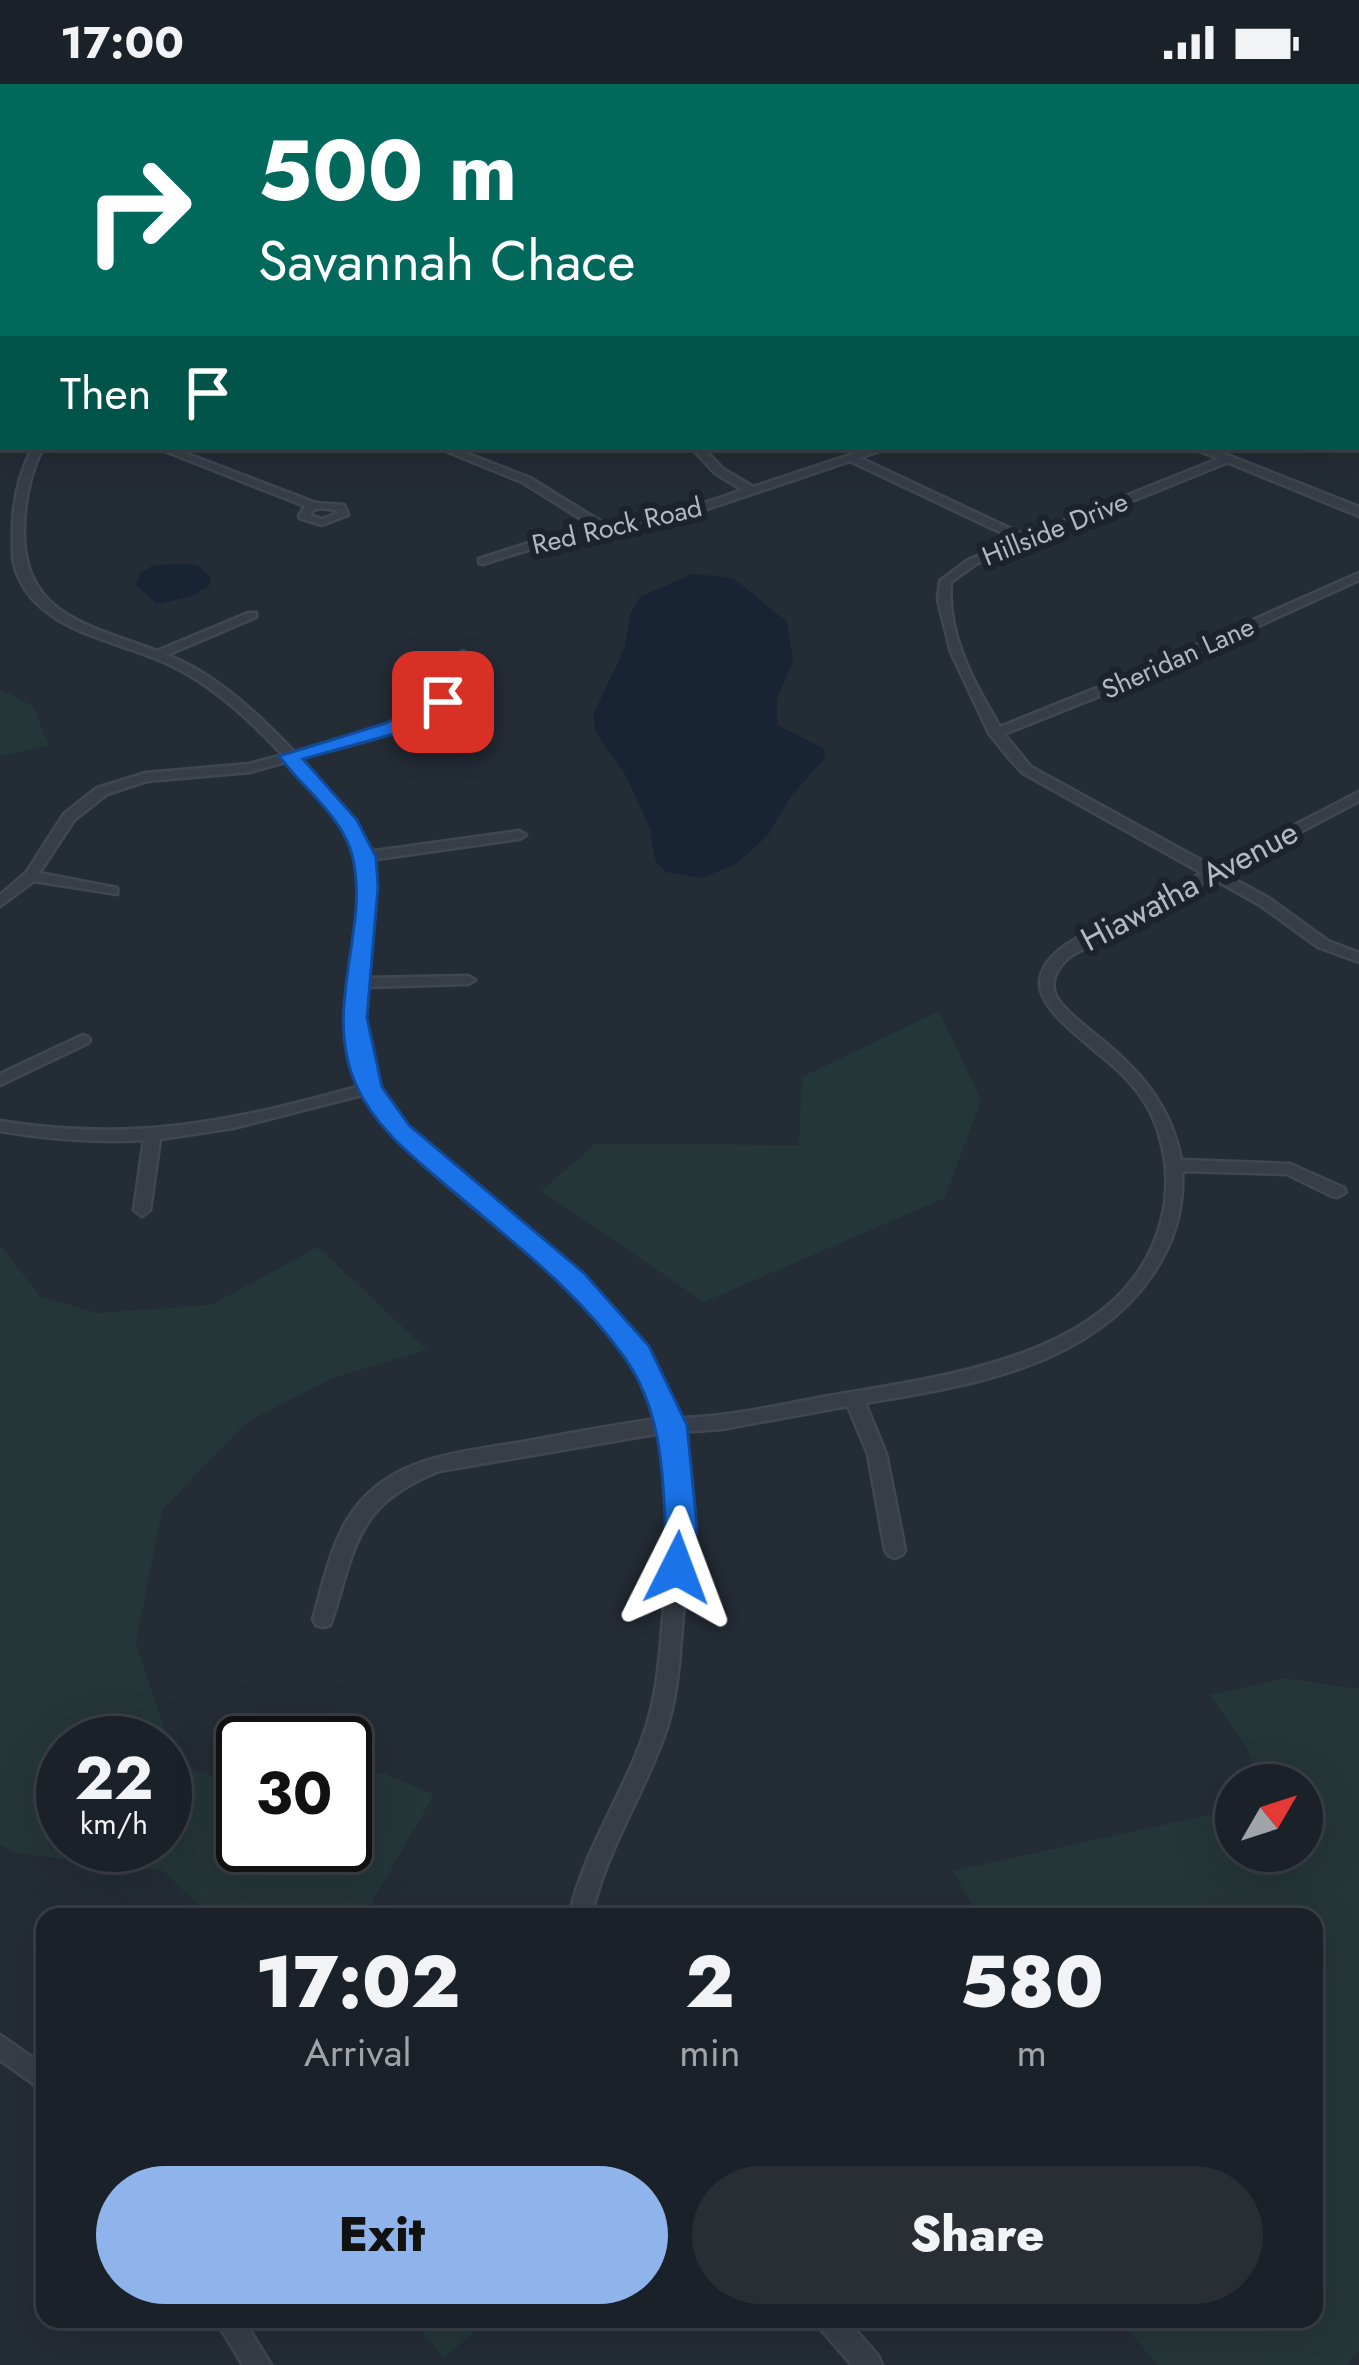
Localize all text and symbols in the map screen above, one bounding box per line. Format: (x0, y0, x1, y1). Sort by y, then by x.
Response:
text: 17:00 (60, 10, 184, 75)
text: 500 m (258, 110, 517, 232)
icon: right (60, 132, 216, 288)
text: Savannah Chace (258, 222, 635, 300)
icon: arrive (175, 360, 241, 426)
text: Then (60, 361, 151, 426)
street label: Hillside Drive (976, 482, 1134, 575)
street label: Red Rock Road (528, 487, 706, 564)
street label: Sheridan Lane (1095, 607, 1260, 709)
pin (392, 651, 494, 753)
icon: arrive (410, 669, 476, 735)
street label: Hiawatha Avenue (1072, 808, 1306, 963)
position arrow (614, 1505, 740, 1631)
speed limit sign: 30 (216, 1716, 372, 1872)
text: 22 (75, 1735, 153, 1822)
north arrow (1215, 1764, 1323, 1872)
map controls (1215, 1764, 1323, 1872)
text: km/h (80, 1802, 148, 1845)
text: 17:02 (255, 1930, 460, 2034)
text: 2 (685, 1930, 734, 2034)
text: 580 (960, 1930, 1104, 2034)
text: Arrival (304, 2024, 411, 2081)
text: min (679, 2024, 740, 2081)
text: m (1016, 2024, 1047, 2081)
button: Exit (96, 2166, 668, 2304)
button: Share (692, 2166, 1263, 2304)

